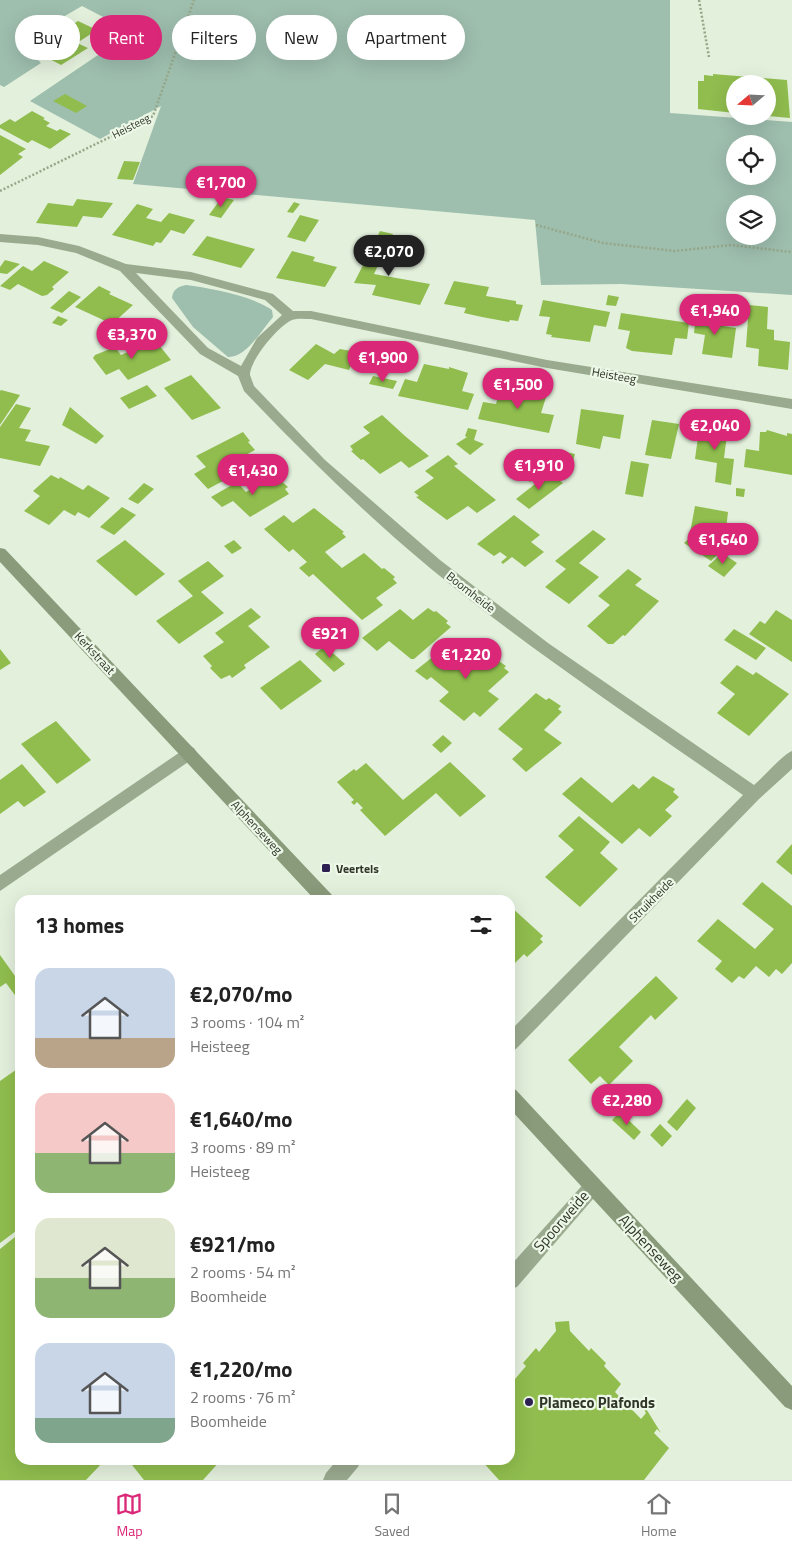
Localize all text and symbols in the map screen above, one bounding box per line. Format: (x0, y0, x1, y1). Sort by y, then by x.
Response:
chip: Buy (15, 15, 80, 60)
chip: Rent (90, 15, 162, 60)
chip: Filters (172, 15, 256, 60)
chip: New (266, 15, 337, 60)
chip: Apartment (347, 15, 465, 60)
north arrow (726, 75, 776, 125)
map controls (726, 75, 776, 245)
street label: Heisteeg (109, 109, 153, 142)
button: locate (726, 135, 776, 185)
pin: €1,700 (180, 166, 262, 208)
text: €1,700 (196, 170, 246, 194)
button: layers (726, 195, 776, 245)
pin: €2,070 (348, 234, 430, 277)
text: €2,070 (364, 239, 414, 263)
pin: €1,940 (674, 294, 756, 336)
text: €1,940 (690, 298, 740, 322)
pin: €3,370 (91, 318, 173, 360)
text: €3,370 (107, 322, 157, 346)
pin: €1,900 (342, 340, 424, 383)
text: €1,900 (358, 345, 408, 369)
street label: Heisteeg (590, 362, 638, 388)
pin: €1,500 (477, 368, 559, 410)
text: €1,500 (493, 372, 543, 396)
pin: €2,040 (674, 408, 756, 451)
text: €2,040 (690, 413, 740, 437)
pin: €1,910 (498, 448, 580, 491)
text: €1,910 (514, 453, 564, 477)
pin: €1,430 (212, 454, 294, 496)
text: €1,430 (228, 458, 278, 482)
pin: €1,640 (682, 522, 764, 565)
text: €1,640 (698, 527, 748, 551)
street label: Boomheide (442, 567, 500, 617)
pin: €921 (300, 616, 360, 659)
text: €921 (312, 621, 348, 645)
street label: Kerkstraat (70, 627, 120, 679)
pin: €1,220 (425, 638, 507, 680)
text: €1,220 (441, 642, 491, 666)
street label: Alphenseweg (227, 796, 287, 858)
place label: Veertels (336, 859, 379, 878)
marker: Veertels (320, 862, 332, 874)
street label: Struikheide (624, 873, 678, 927)
text: 13 homes (35, 909, 124, 941)
icon: filters (467, 911, 495, 939)
text: €2,070/mo (190, 978, 292, 1010)
icon: home (75, 988, 135, 1048)
text: 3 rooms · 104 m² (190, 1010, 304, 1034)
text: Heisteeg (190, 1034, 250, 1058)
pin: €2,280 (586, 1084, 668, 1126)
text: €2,280 (602, 1088, 652, 1112)
text: €1,640/mo (190, 1103, 292, 1135)
icon: home (75, 1113, 135, 1173)
text: 3 rooms · 89 m² (190, 1135, 295, 1159)
text: Heisteeg (190, 1159, 250, 1183)
street label: Spoorweide (528, 1185, 594, 1257)
street label: Alphenseweg (614, 1209, 689, 1287)
text: €921/mo (190, 1228, 275, 1260)
icon: home (75, 1238, 135, 1298)
text: 2 rooms · 54 m² (190, 1260, 295, 1284)
text: Boomheide (190, 1284, 267, 1308)
text: €1,220/mo (190, 1353, 292, 1385)
icon: home (75, 1363, 135, 1423)
text: 2 rooms · 76 m² (190, 1385, 295, 1409)
place label: Plameco Plafonds (539, 1391, 655, 1414)
marker: Plameco Plafonds (523, 1396, 535, 1408)
text: Boomheide (190, 1409, 267, 1433)
tab: Map (115, 1490, 143, 1541)
tab: Saved (374, 1490, 410, 1541)
tab: Home (641, 1490, 677, 1541)

